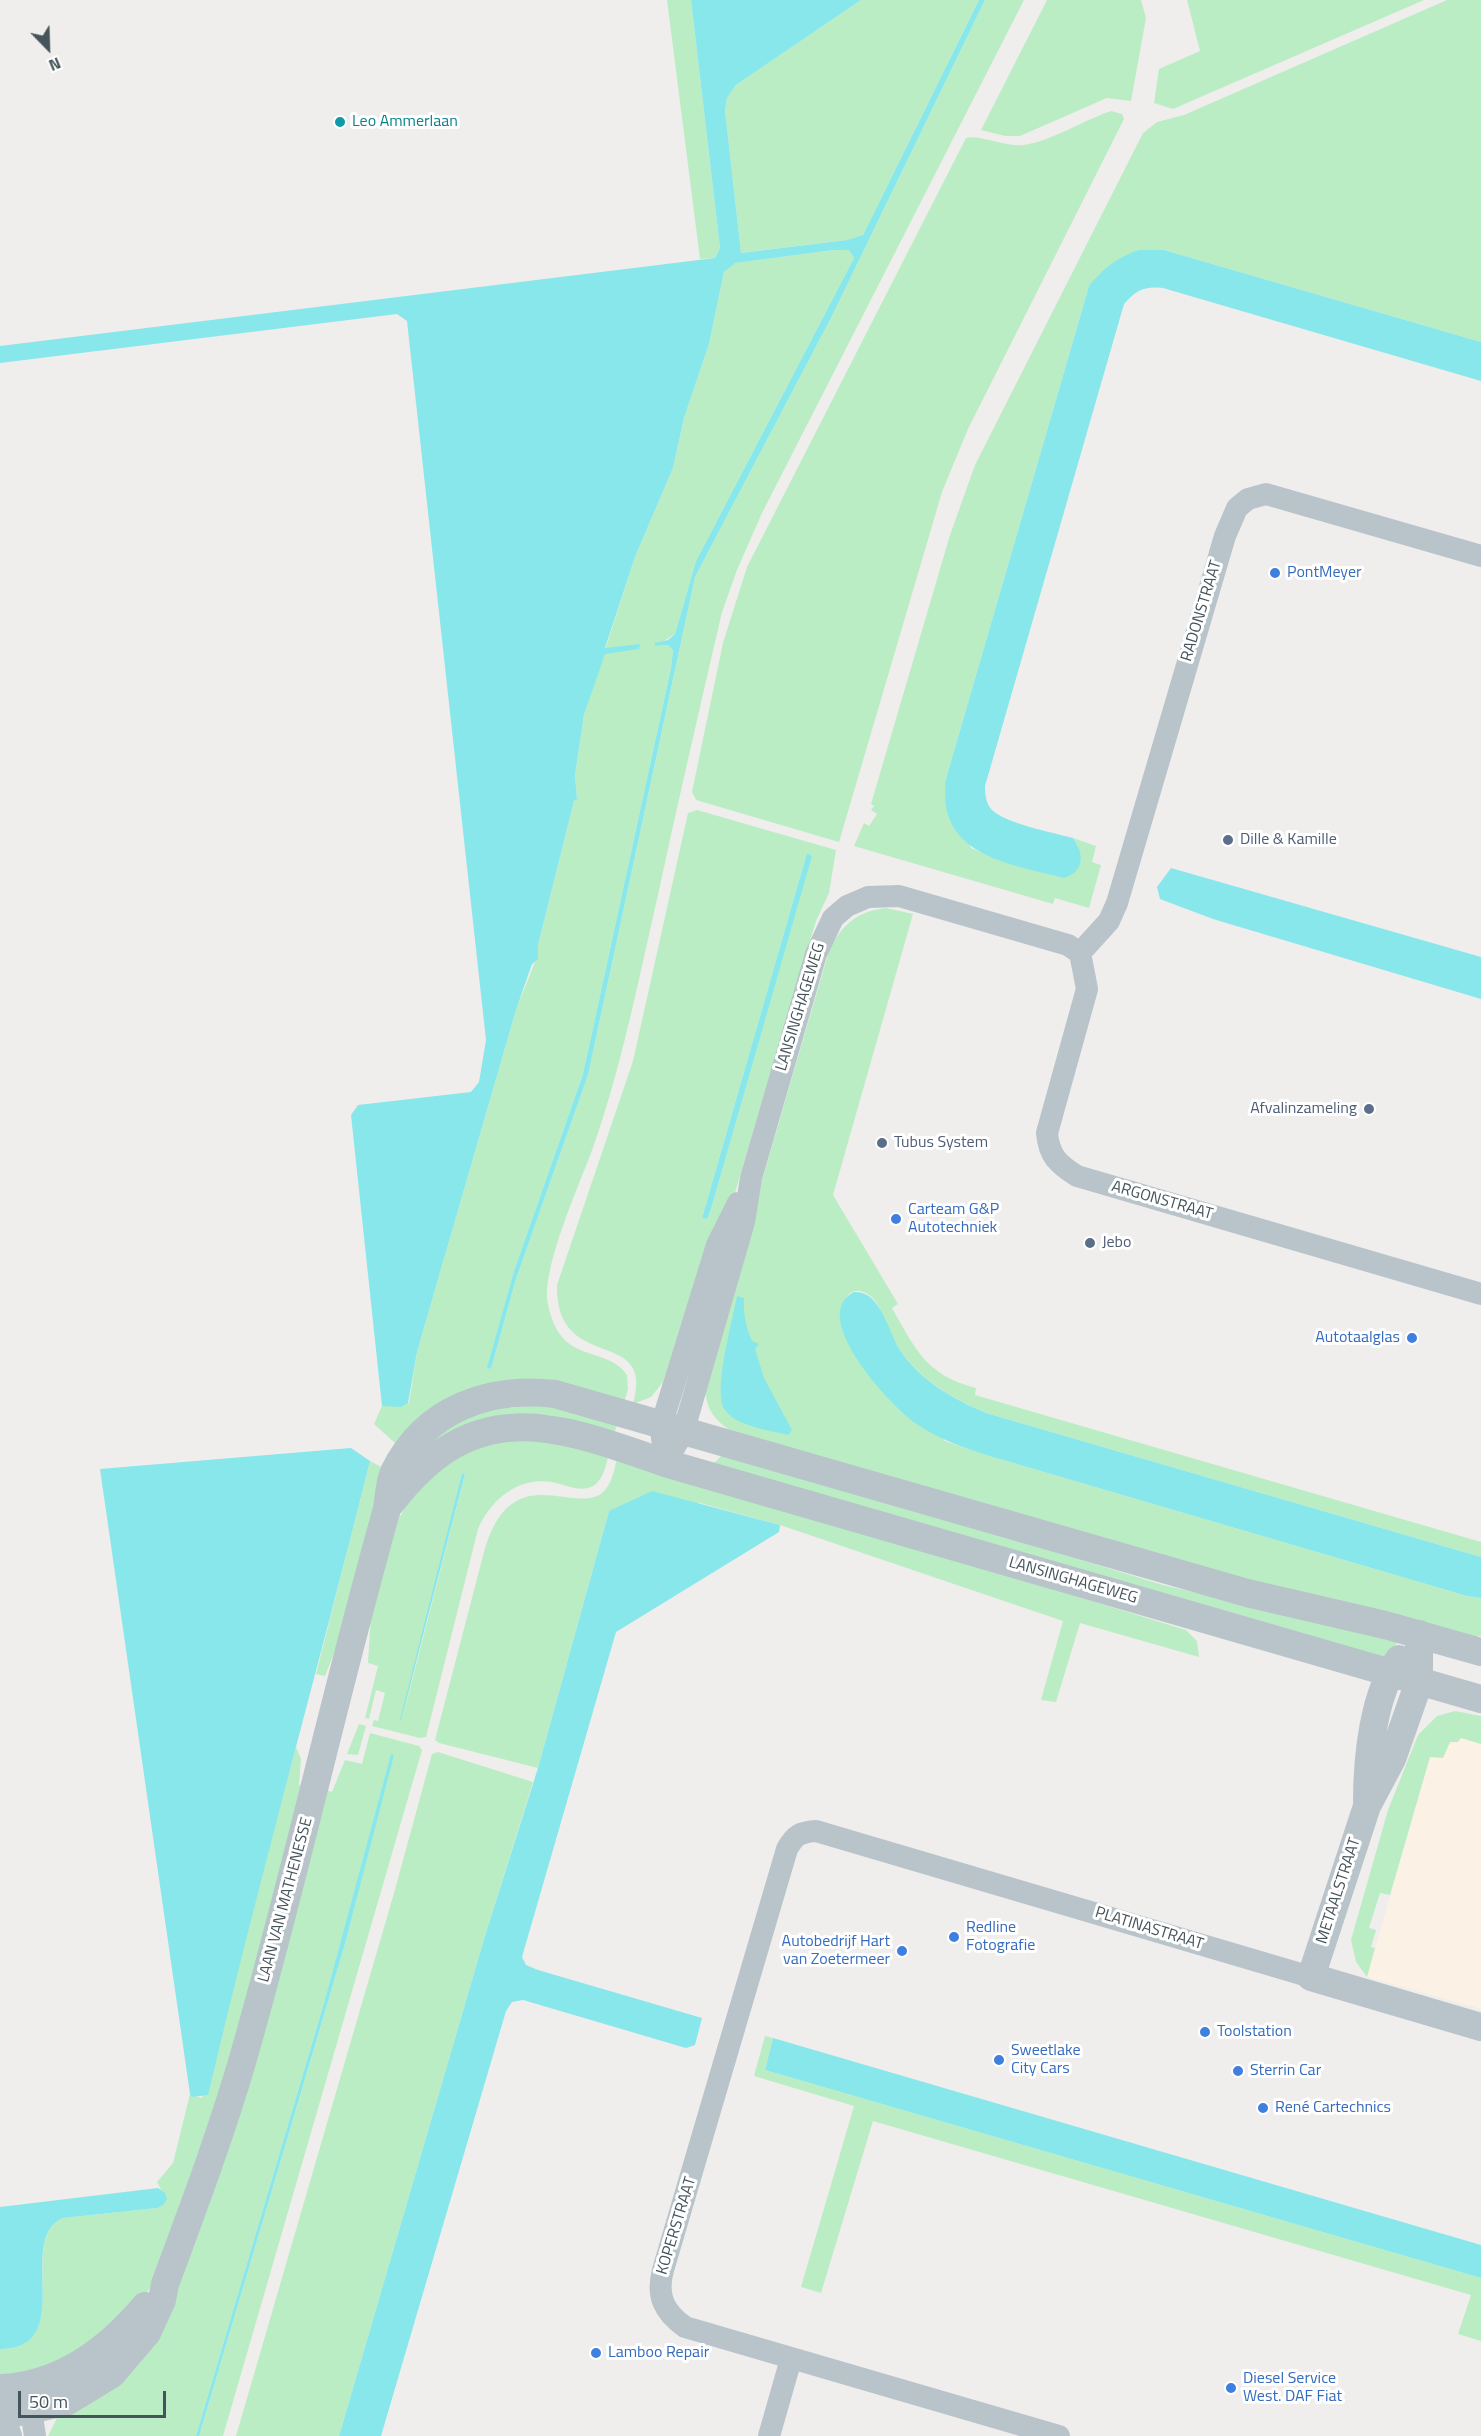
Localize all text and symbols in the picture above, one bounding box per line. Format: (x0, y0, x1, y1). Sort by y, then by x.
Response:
north arrow (18, 18, 78, 78)
text: N (45, 51, 65, 78)
place label: Leo Ammerlaan (352, 112, 458, 132)
marker: Leo Ammerlaan (333, 115, 347, 129)
street label: RADONSTRAAT (1178, 558, 1226, 664)
place label: PontMeyer (1287, 563, 1362, 583)
marker: PontMeyer (1268, 566, 1282, 580)
place label: Dille & Kamille (1240, 830, 1337, 850)
marker: Dille & Kamille (1221, 833, 1235, 847)
street label: LANSINGHAGEWEG (772, 941, 830, 1073)
place label: Afvalinzameling (1250, 1099, 1357, 1119)
marker: Afvalinzameling (1362, 1102, 1376, 1116)
place label: Tubus System (894, 1133, 988, 1153)
marker: Tubus System (875, 1136, 889, 1150)
street label: ARGONSTRAAT (1109, 1177, 1215, 1225)
place label: Carteam G&P Autotechniek (908, 1200, 999, 1238)
marker: Carteam G&P Autotechniek (889, 1212, 903, 1226)
place label: Jebo (1102, 1233, 1131, 1253)
marker: Jebo (1083, 1236, 1097, 1250)
place label: Autotaalglas (1315, 1328, 1400, 1348)
marker: Autotaalglas (1405, 1331, 1419, 1345)
street label: LANSINGHAGEWEG (1006, 1553, 1140, 1609)
street label: LAAN VAN MATHENESSE (255, 1815, 317, 1985)
street label: METAALSTRAAT (1313, 1836, 1365, 1946)
street label: PLATINASTRAAT (1093, 1903, 1205, 1955)
place label: Redline Fotografie (966, 1918, 1035, 1956)
marker: Redline Fotografie (947, 1930, 961, 1944)
place label: Autobedrijf Hart van Zoetermeer (782, 1932, 890, 1970)
marker: Autobedrijf Hart van Zoetermeer (895, 1944, 909, 1958)
place label: Toolstation (1217, 2022, 1292, 2042)
marker: Toolstation (1198, 2025, 1212, 2039)
place label: Sweetlake City Cars (1011, 2041, 1081, 2079)
marker: Sweetlake City Cars (992, 2053, 1006, 2067)
place label: Sterrin Car (1250, 2061, 1321, 2081)
marker: Sterrin Car (1231, 2064, 1245, 2078)
place label: René Cartechnics (1275, 2098, 1391, 2118)
marker: René Cartechnics (1256, 2101, 1270, 2115)
street label: KOPERSTRAAT (653, 2175, 701, 2277)
place label: Lamboo Repair (608, 2343, 709, 2363)
marker: Lamboo Repair (589, 2346, 603, 2360)
place label: Diesel Service West. DAF Fiat (1243, 2369, 1342, 2407)
scale bar (21, 2379, 170, 2417)
marker: Diesel Service West. DAF Fiat (1224, 2381, 1238, 2395)
text: 50 m (29, 2388, 68, 2415)

